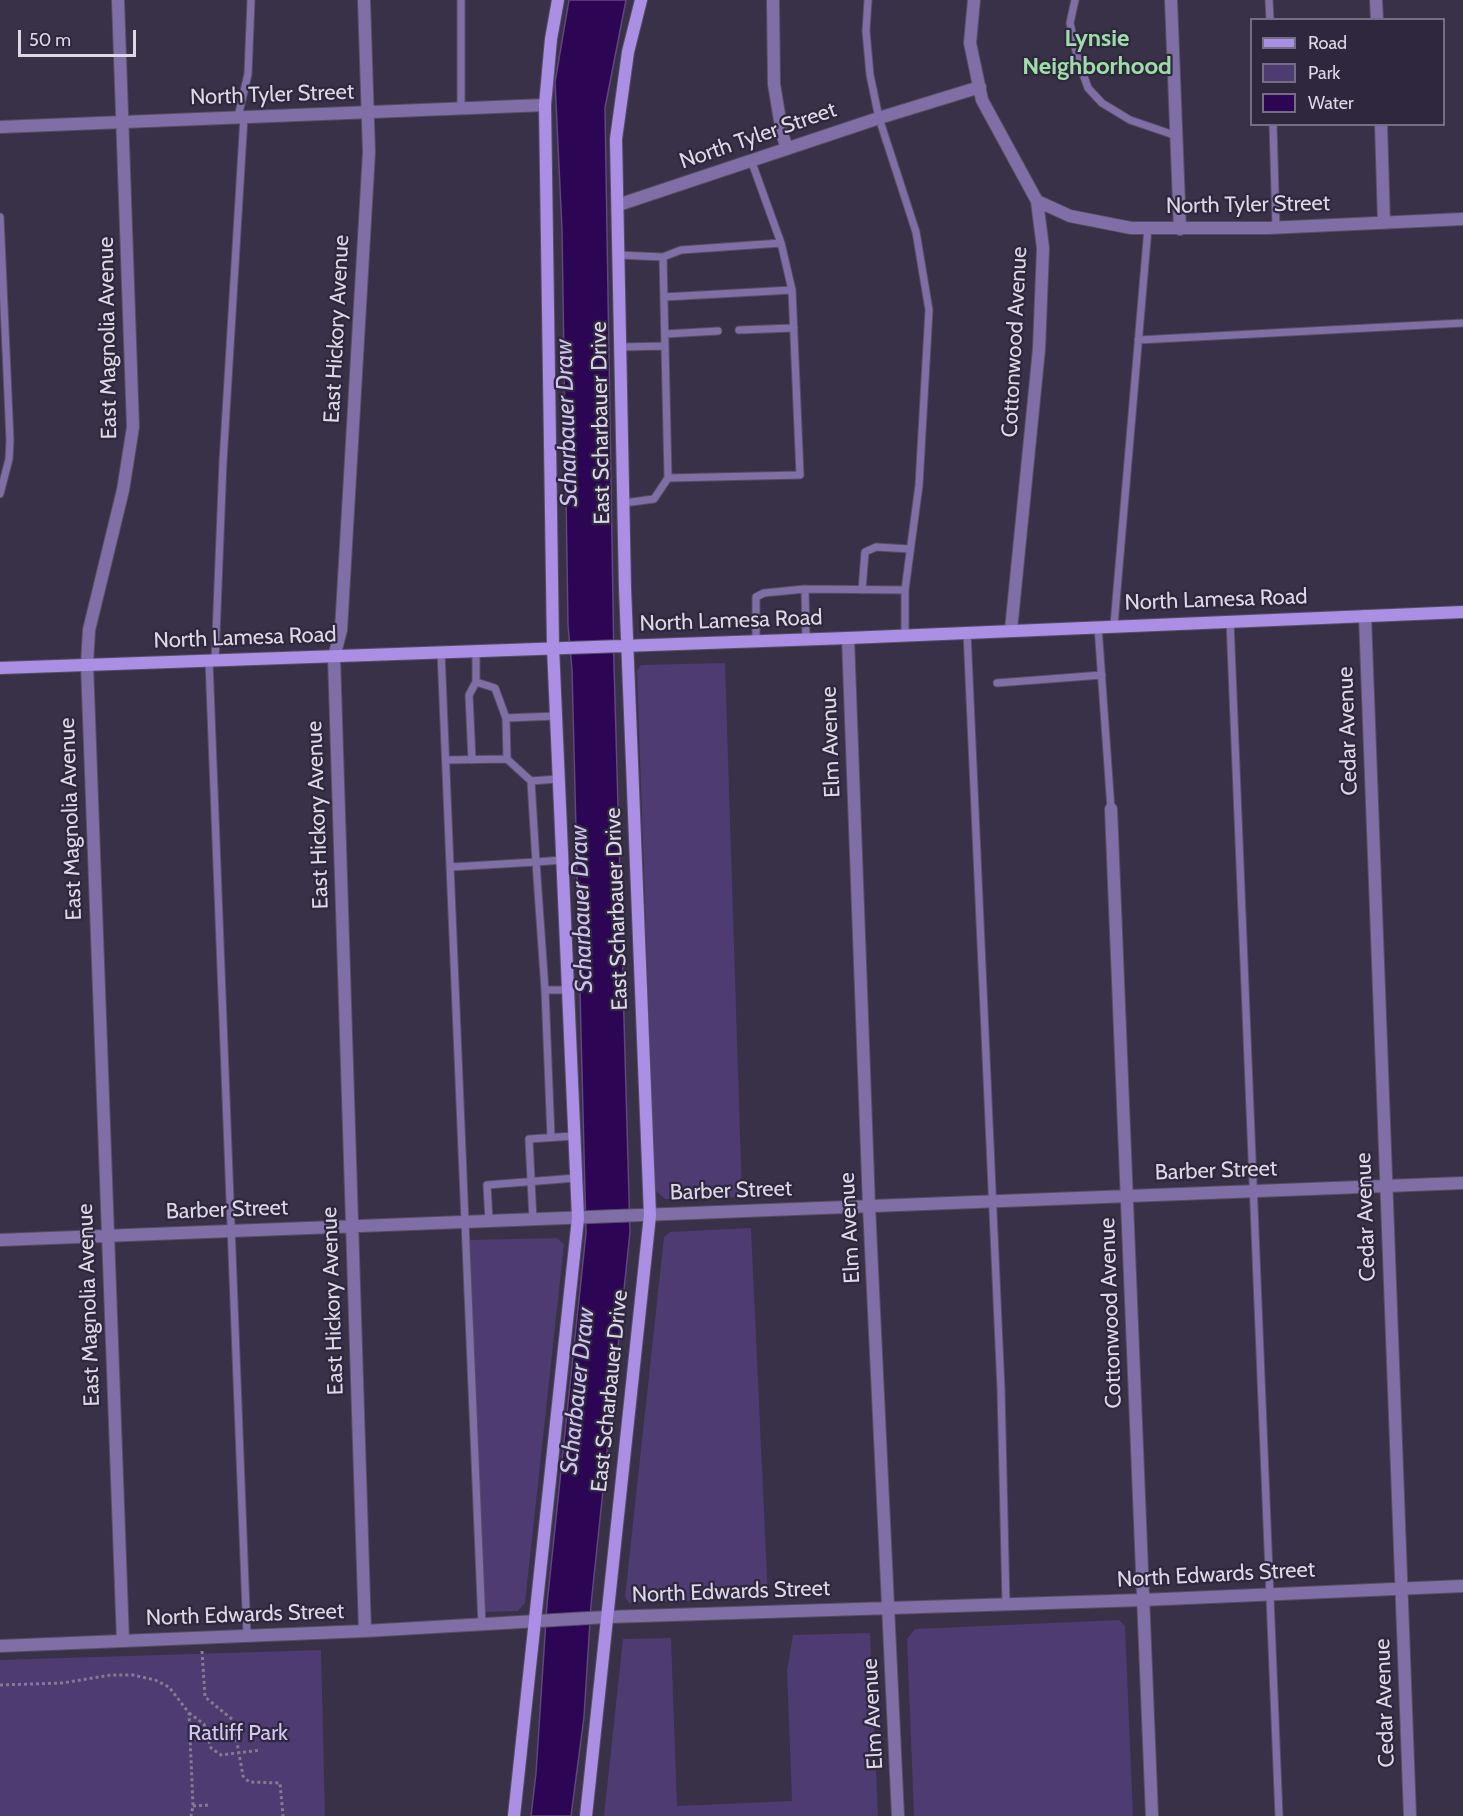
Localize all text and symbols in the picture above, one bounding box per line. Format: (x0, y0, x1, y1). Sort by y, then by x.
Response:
scale bar (21, 18, 140, 56)
legend (1250, 18, 1445, 126)
district label: Lynsie Neighborhood (1022, 25, 1172, 81)
text: 50 m (29, 29, 71, 51)
text: Road (1308, 32, 1347, 54)
text: Park (1308, 62, 1340, 84)
street label: North Tyler Street (189, 79, 355, 111)
text: Water (1308, 92, 1354, 114)
street label: North Tyler Street (676, 97, 840, 175)
street label: North Tyler Street (1166, 190, 1330, 220)
street label: East Hickory Avenue (319, 234, 355, 424)
street label: East Magnolia Avenue (93, 236, 123, 440)
street label: Cottonwood Avenue (997, 246, 1033, 438)
street label: East Scharbauer Drive (586, 321, 616, 525)
water label: Scharbauer Draw (550, 339, 584, 507)
street label: North Lamesa Road (1124, 584, 1308, 616)
street label: North Lamesa Road (639, 605, 823, 637)
street label: North Lamesa Road (153, 622, 337, 654)
street label: Cedar Avenue (1333, 666, 1363, 796)
street label: Elm Avenue (816, 686, 846, 798)
street label: East Magnolia Avenue (54, 717, 88, 921)
street label: East Hickory Avenue (302, 720, 334, 910)
street label: East Scharbauer Drive (600, 807, 634, 1011)
water label: Scharbauer Draw (565, 825, 599, 993)
street label: Cedar Avenue (1351, 1152, 1381, 1282)
street label: Barber Street (1154, 1156, 1278, 1186)
street label: Elm Avenue (834, 1172, 866, 1284)
street label: Barber Street (669, 1176, 793, 1206)
street label: Barber Street (165, 1195, 289, 1225)
street label: East Magnolia Avenue (72, 1203, 106, 1407)
street label: East Hickory Avenue (317, 1206, 349, 1396)
street label: Cottonwood Avenue (1094, 1217, 1128, 1409)
street label: East Scharbauer Drive (586, 1289, 634, 1493)
water label: Scharbauer Draw (555, 1306, 601, 1476)
street label: North Edwards Street (1116, 1557, 1316, 1593)
street label: North Edwards Street (631, 1575, 831, 1609)
street label: North Edwards Street (145, 1598, 345, 1632)
street label: Cedar Avenue (1370, 1638, 1400, 1768)
street label: Elm Avenue (857, 1658, 889, 1770)
park label: Ratliff Park (188, 1721, 288, 1747)

